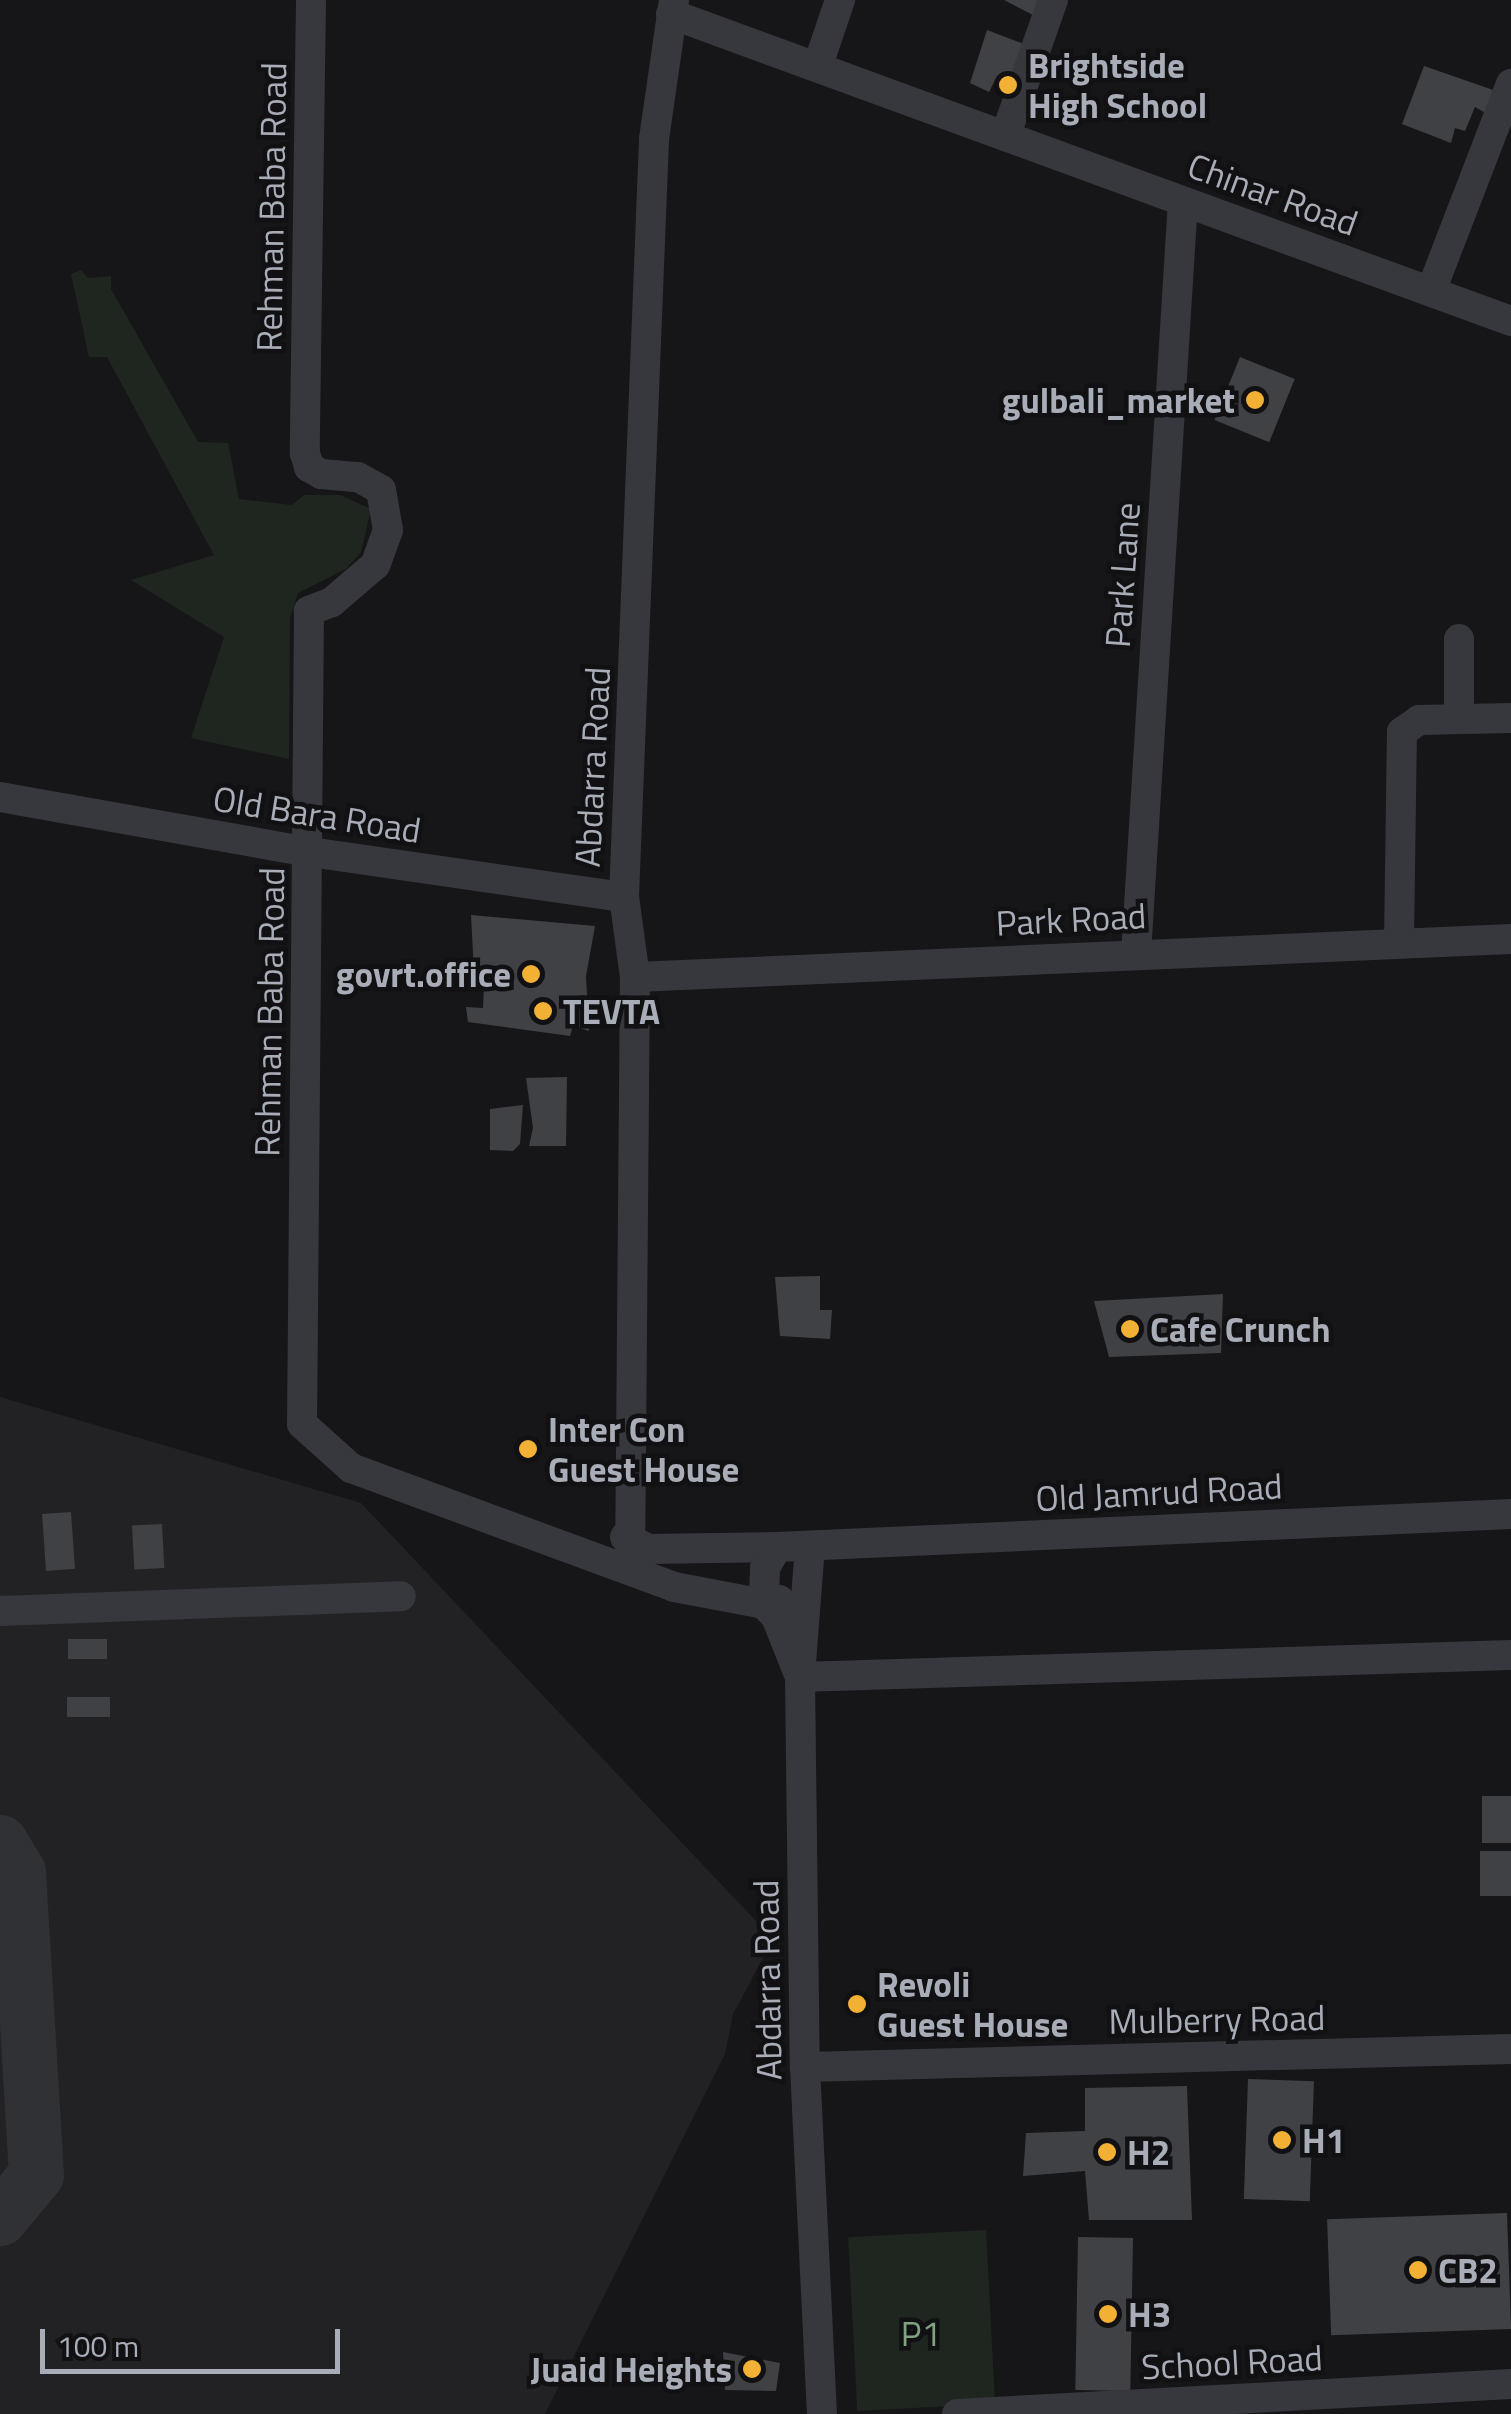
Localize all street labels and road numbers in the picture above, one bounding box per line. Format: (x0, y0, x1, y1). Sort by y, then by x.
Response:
street label: Rehman Baba Road (247, 62, 295, 352)
street label: Chinar Road (1182, 144, 1364, 244)
street label: Park Lane (1096, 501, 1148, 649)
street label: Abdarra Road (566, 666, 618, 868)
street label: Old Bara Road (210, 777, 424, 851)
street label: Rehman Baba Road (245, 867, 293, 1157)
street label: Park Road (995, 894, 1147, 944)
street label: Old Jamrud Road (1035, 1465, 1283, 1519)
street label: Abdarra Road (744, 1879, 790, 2081)
street label: Mulberry Road (1108, 1996, 1326, 2042)
street label: School Road (1140, 2336, 1324, 2388)

